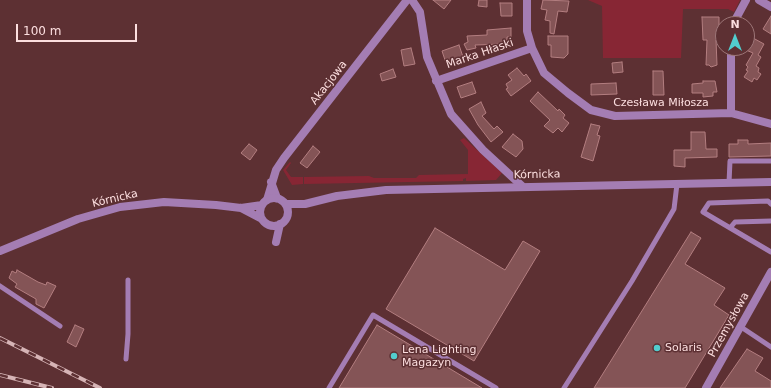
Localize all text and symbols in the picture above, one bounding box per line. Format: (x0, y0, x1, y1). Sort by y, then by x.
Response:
scale bar (18, 16, 139, 42)
north arrow (715, 16, 755, 56)
text: N (730, 18, 740, 31)
text: 100 m (23, 24, 61, 38)
street label: Marka Hłaski (445, 36, 515, 72)
street label: Akacjowa (308, 58, 350, 108)
street label: Czesława Miłosza (613, 96, 709, 110)
street label: Kórnicka (514, 168, 560, 182)
street label: Kórnicka (91, 187, 139, 211)
street label: Przemysłowa (706, 290, 752, 360)
place label: Solaris (665, 341, 702, 355)
place label: Lena Lighting Magazyn (402, 343, 476, 369)
marker: Solaris (652, 343, 662, 353)
marker: Lena Lighting Magazyn (389, 351, 399, 361)

